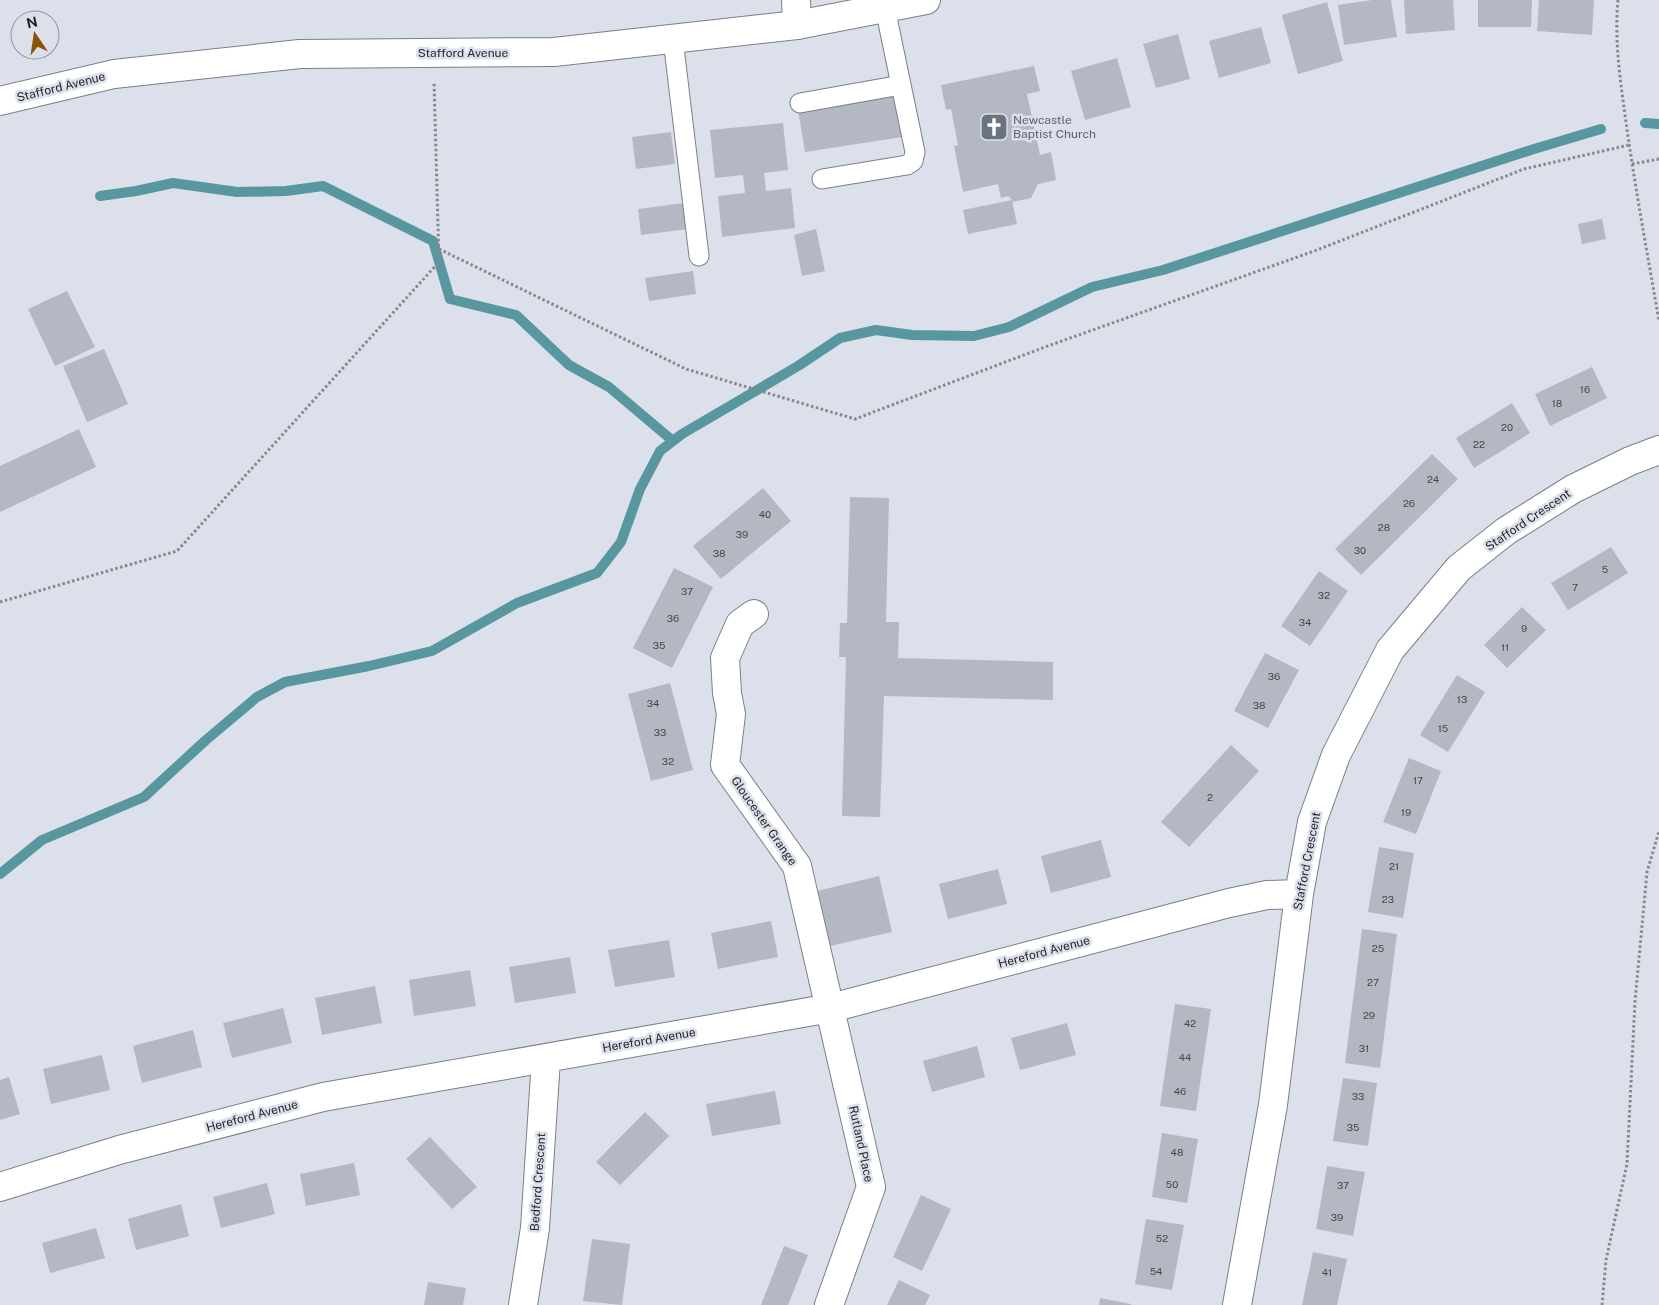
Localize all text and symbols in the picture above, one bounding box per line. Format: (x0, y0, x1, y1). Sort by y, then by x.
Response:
north arrow (10, 10, 60, 60)
text: N (25, 13, 39, 31)
street label: Stafford Avenue (418, 46, 509, 60)
street label: Stafford Avenue (15, 69, 107, 105)
church icon: Newcastle Baptist Church (979, 112, 1009, 142)
place label: Newcastle Baptist Church (1013, 113, 1096, 141)
house number: 16 (1580, 383, 1590, 395)
house number: 18 (1552, 397, 1562, 409)
house number: 20 (1501, 421, 1513, 433)
house number: 22 (1473, 438, 1485, 450)
house number: 24 (1427, 473, 1439, 485)
street label: Stafford Crescent (1483, 486, 1574, 554)
house number: 26 (1403, 497, 1415, 509)
house number: 40 (759, 508, 771, 520)
house number: 28 (1378, 521, 1390, 533)
house number: 39 (736, 528, 748, 540)
house number: 30 (1354, 544, 1366, 556)
house number: 38 (713, 547, 725, 559)
house number: 5 (1602, 563, 1608, 575)
house number: 7 (1572, 581, 1578, 593)
house number: 37 (681, 585, 693, 597)
house number: 32 (1318, 589, 1330, 601)
house number: 36 (667, 612, 679, 624)
house number: 34 (1299, 616, 1311, 628)
house number: 9 (1521, 622, 1527, 634)
house number: 35 (653, 639, 665, 651)
house number: 11 (1501, 641, 1509, 653)
house number: 36 (1268, 670, 1280, 682)
house number: 13 (1457, 693, 1467, 705)
house number: 34 (647, 697, 659, 709)
house number: 38 (1253, 699, 1265, 711)
house number: 15 (1438, 722, 1448, 734)
house number: 33 (654, 726, 666, 738)
house number: 32 (662, 755, 674, 767)
street label: Gloucester Grange (728, 774, 800, 868)
house number: 17 (1413, 774, 1423, 786)
house number: 2 (1207, 791, 1213, 803)
house number: 19 (1401, 806, 1411, 818)
street label: Stafford Crescent (1291, 810, 1323, 911)
house number: 21 (1389, 860, 1399, 872)
house number: 23 (1382, 893, 1394, 905)
street label: Hereford Avenue (997, 933, 1092, 971)
house number: 25 (1372, 942, 1384, 954)
house number: 27 (1367, 976, 1379, 988)
house number: 29 (1363, 1009, 1375, 1021)
house number: 42 (1184, 1017, 1196, 1029)
street label: Hereford Avenue (601, 1025, 697, 1055)
house number: 31 (1359, 1042, 1369, 1054)
house number: 44 (1179, 1051, 1191, 1063)
house number: 46 (1174, 1085, 1186, 1097)
house number: 33 (1352, 1090, 1364, 1102)
street label: Hereford Avenue (205, 1097, 300, 1135)
street label: Rutland Place (846, 1104, 876, 1184)
house number: 35 (1347, 1121, 1359, 1133)
street label: Bedford Crescent (528, 1132, 548, 1232)
house number: 48 (1171, 1146, 1183, 1158)
house number: 50 (1166, 1178, 1178, 1190)
house number: 37 (1337, 1179, 1349, 1191)
house number: 39 (1331, 1211, 1343, 1223)
house number: 52 (1156, 1232, 1168, 1244)
house number: 54 (1150, 1265, 1162, 1277)
house number: 41 (1322, 1266, 1332, 1278)

